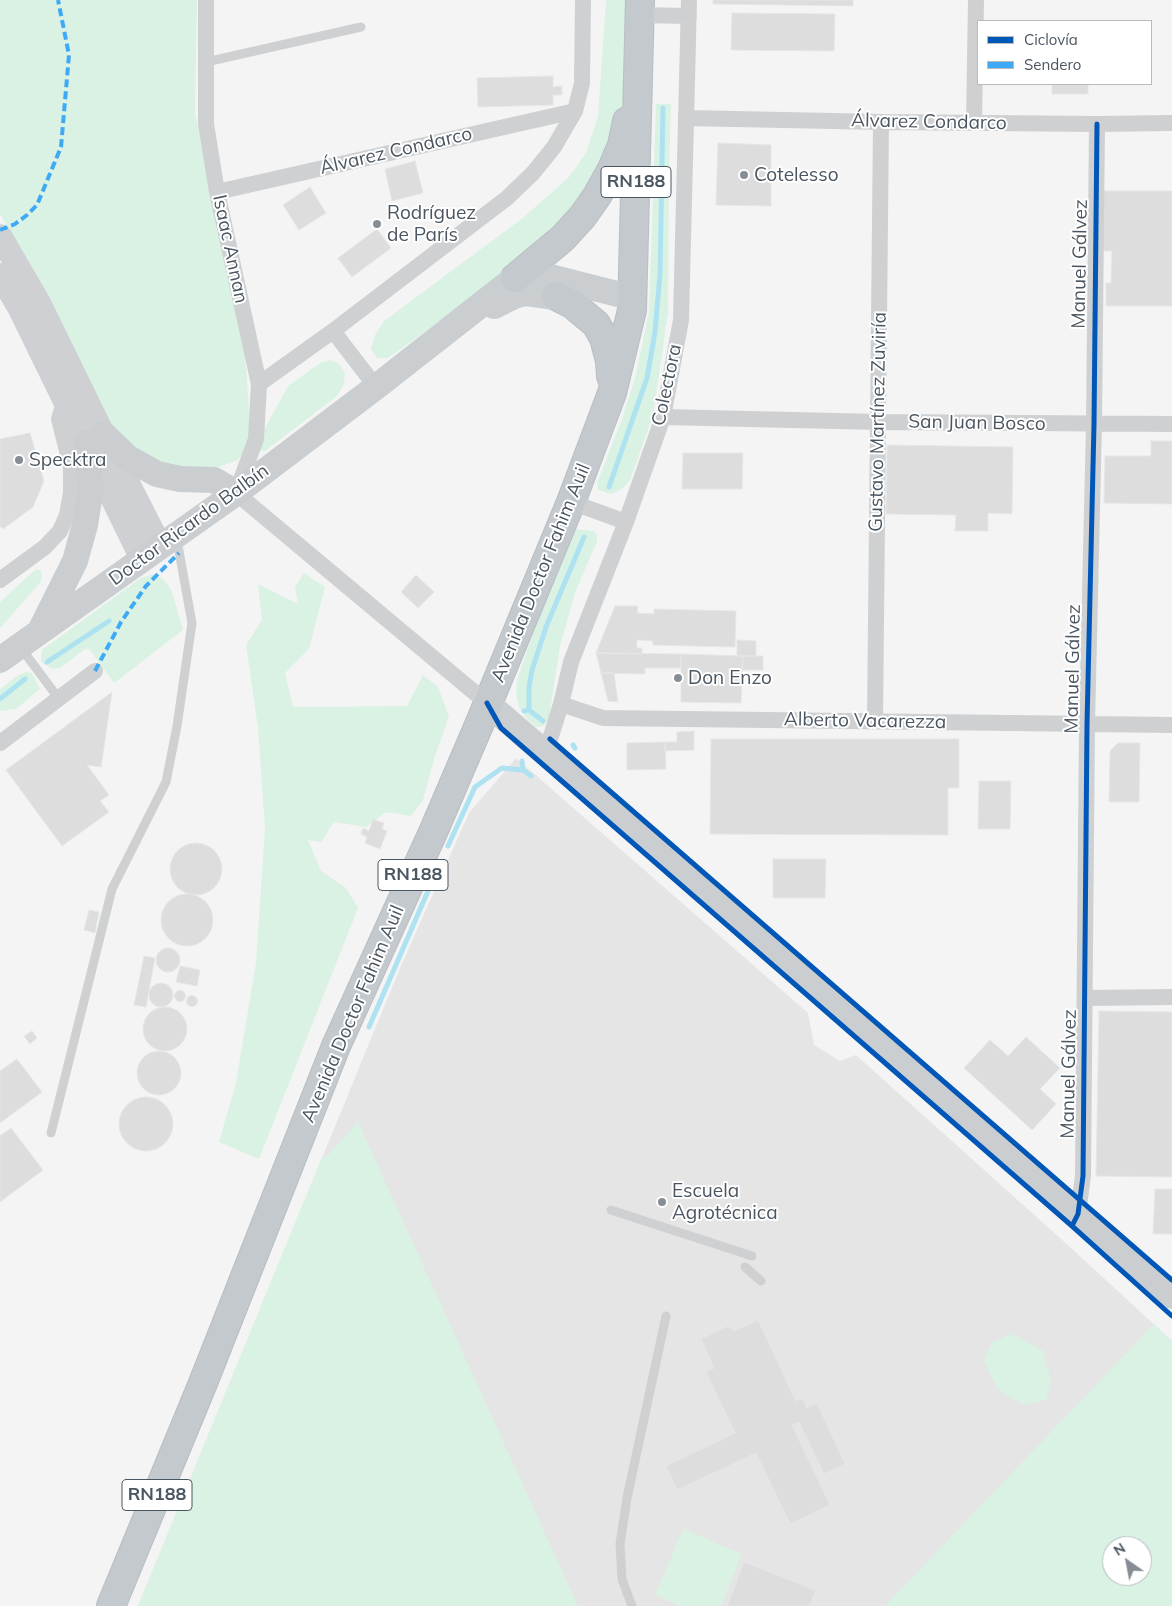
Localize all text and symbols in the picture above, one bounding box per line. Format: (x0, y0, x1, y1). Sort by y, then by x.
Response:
legend (977, 20, 1152, 85)
text: Ciclovía (1024, 30, 1078, 49)
text: Sendero (1024, 55, 1081, 74)
street label: Álvarez Condarco (851, 109, 1007, 135)
street label: Álvarez Condarco (318, 122, 474, 180)
place label: Cotelesso (754, 164, 839, 186)
road number: RN188 (601, 166, 671, 198)
marker: Cotelesso (738, 169, 750, 181)
street label: Isaac Annan (207, 193, 253, 305)
street label: Manuel Gálvez (1067, 199, 1093, 329)
place label: Rodríguez de París (387, 202, 476, 246)
marker: Rodríguez de París (371, 218, 383, 230)
street label: Gustavo Martínez Zuviría (865, 312, 891, 532)
street label: Colectora (647, 342, 687, 428)
street label: San Juan Bosco (908, 410, 1046, 436)
place label: Specktra (29, 449, 106, 471)
marker: Specktra (13, 454, 25, 466)
street label: Doctor Ricardo Balbín (105, 459, 273, 591)
street label: Avenida Doctor Fahim Auil (487, 460, 595, 686)
street label: Manuel Gálvez (1060, 604, 1086, 734)
place label: Don Enzo (688, 667, 772, 689)
marker: Don Enzo (672, 672, 684, 684)
street label: Alberto Vacarezza (784, 708, 946, 734)
road number: RN188 (378, 860, 448, 890)
street label: Avenida Doctor Fahim Auil (297, 902, 409, 1126)
street label: Manuel Gálvez (1056, 1009, 1082, 1139)
place label: Escuela Agrotécnica (672, 1180, 778, 1224)
marker: Escuela Agrotécnica (656, 1196, 668, 1208)
road number: RN188 (122, 1480, 192, 1510)
north arrow (1102, 1536, 1152, 1586)
text: N (1110, 1539, 1129, 1560)

